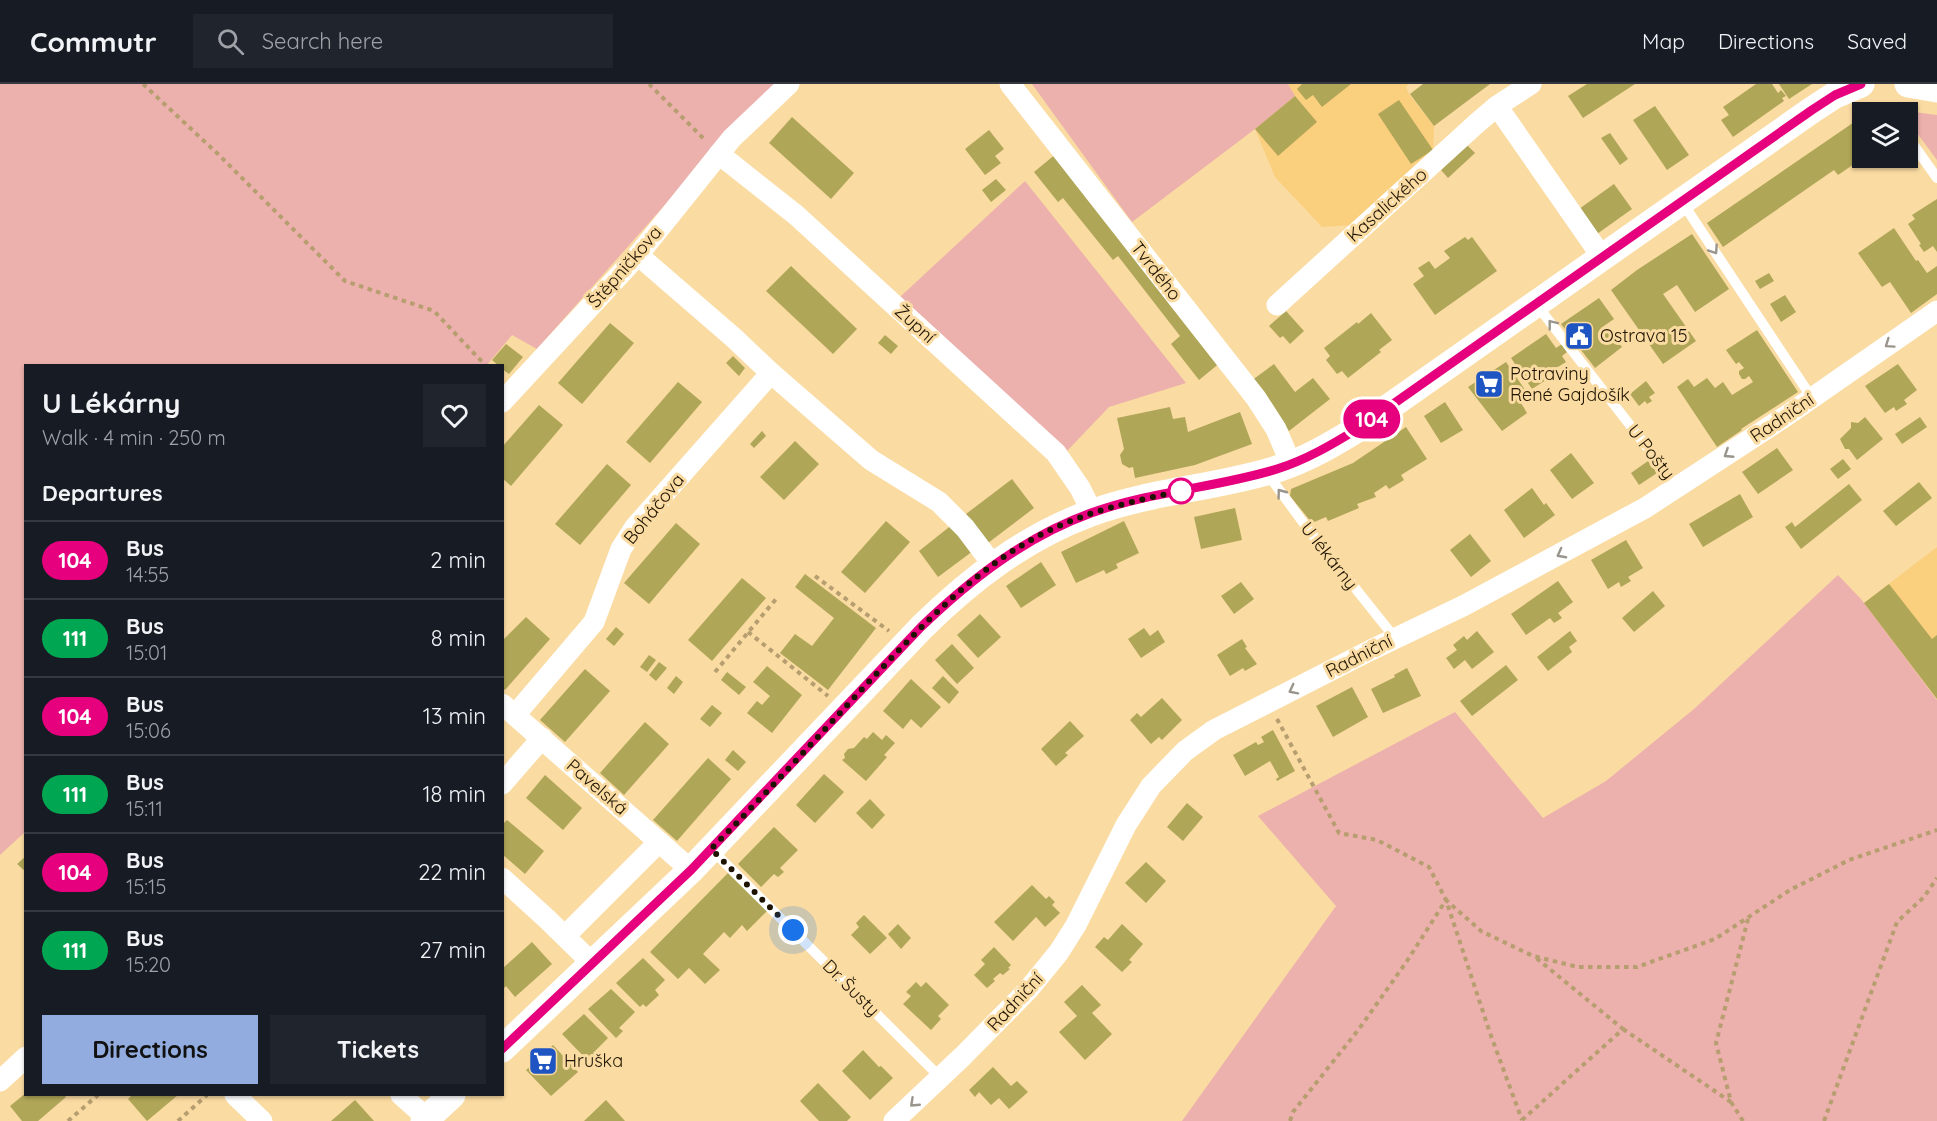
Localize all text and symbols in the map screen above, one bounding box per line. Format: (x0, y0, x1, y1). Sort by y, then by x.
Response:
search box (193, 14, 613, 68)
text: Commutr (30, 24, 157, 59)
icon: search (214, 25, 247, 58)
text: Search here (262, 27, 383, 55)
text: Map (1642, 28, 1685, 54)
text: Directions (1718, 28, 1814, 54)
text: Saved (1847, 28, 1907, 54)
map controls (1852, 102, 1918, 168)
button: layers (1852, 102, 1918, 168)
street label: Kasalického (1342, 163, 1432, 247)
street label: Štěpničkova (583, 221, 666, 312)
street label: Tvrdého (1126, 236, 1187, 305)
one-way arrow (1707, 243, 1718, 254)
street label: Župní (890, 299, 941, 348)
one-way arrow (1548, 320, 1559, 331)
public building icon: Ostrava 15 (1563, 320, 1595, 352)
place label: Ostrava 15 (1600, 324, 1688, 347)
one-way arrow (1885, 337, 1896, 348)
place label: Potraviny René Gajdošík (1510, 362, 1630, 406)
supermarket icon: Potraviny René Gajdošík (1473, 368, 1505, 400)
button: heart (423, 384, 486, 447)
text: U Lékárny (42, 385, 180, 420)
street label: Radniční (1746, 388, 1818, 447)
line badge: 104 (1338, 400, 1406, 438)
text: 104 (1355, 406, 1389, 432)
street label: U Pošty (1623, 419, 1680, 484)
text: Walk · 4 min · 250 m (42, 425, 226, 450)
one-way arrow (1723, 447, 1734, 458)
street label: Boháčova (618, 469, 689, 549)
unlabelled marker (1168, 478, 1194, 504)
text: Departures (42, 479, 163, 507)
one-way arrow (1277, 488, 1288, 499)
street label: U lékárny (1296, 517, 1363, 594)
text: Bus (126, 534, 164, 562)
text: 2 min (430, 546, 486, 574)
text: 104 (58, 547, 92, 573)
one-way arrow (1556, 547, 1567, 558)
text: 14:55 (126, 562, 169, 587)
text: Bus (126, 612, 164, 640)
text: 8 min (431, 624, 486, 652)
text: 111 (63, 625, 87, 651)
street label: Radniční (1322, 629, 1396, 682)
text: 15:01 (126, 640, 167, 665)
one-way arrow (1289, 683, 1299, 694)
text: Bus (126, 690, 164, 718)
text: 13 min (423, 702, 486, 730)
text: 104 (58, 703, 92, 729)
text: 15:06 (126, 718, 171, 743)
street label: Pavelská (562, 754, 633, 820)
text: Bus (126, 768, 164, 796)
text: 18 min (422, 780, 486, 808)
text: 111 (63, 781, 87, 807)
text: 15:11 (126, 796, 163, 821)
text: Bus (126, 846, 164, 874)
text: 22 min (418, 858, 486, 886)
text: 104 (58, 859, 92, 885)
text: 15:15 (126, 874, 166, 899)
your location (778, 915, 808, 945)
text: Bus (126, 924, 164, 952)
text: 27 min (419, 936, 486, 964)
text: 111 (63, 937, 87, 963)
text: 15:20 (126, 952, 171, 977)
street label: Dr. Šusty (818, 954, 885, 1021)
street label: Radniční (982, 967, 1048, 1036)
button: Directions (42, 1015, 258, 1084)
button: Tickets (270, 1015, 486, 1084)
supermarket icon: Hruška (527, 1045, 559, 1077)
place label: Hruška (564, 1049, 623, 1072)
one-way arrow (910, 1096, 920, 1107)

